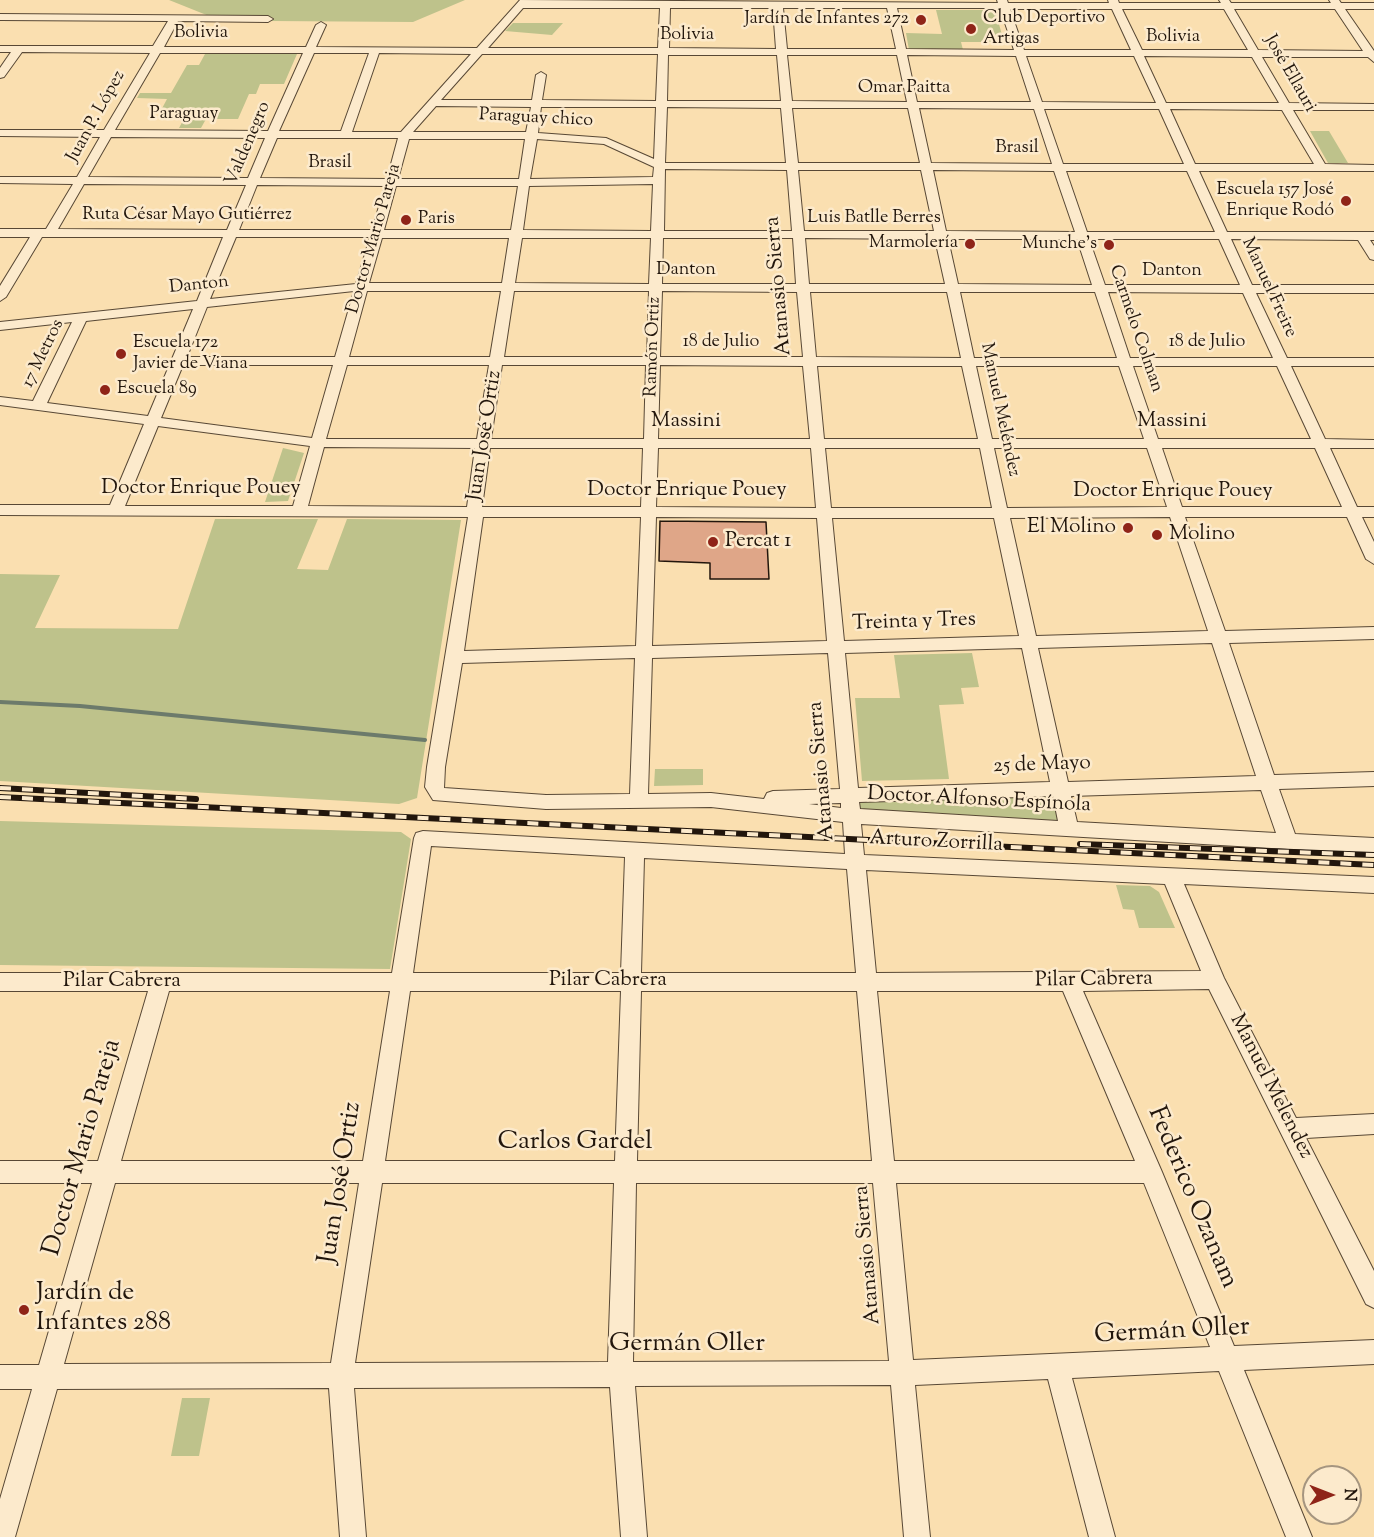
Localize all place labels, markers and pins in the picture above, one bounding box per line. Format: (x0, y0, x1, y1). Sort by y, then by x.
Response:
place label: Club Deportivo Artigas (983, 8, 1105, 50)
place label: Jardín de Infantes 272 (744, 9, 909, 31)
marker: Jardín de Infantes 272 (914, 13, 928, 27)
marker: Club Deportivo Artigas (964, 22, 978, 36)
place label: Escuela 157 José Enrique Rodó (1216, 180, 1334, 222)
marker: Escuela 157 José Enrique Rodó (1339, 194, 1353, 208)
place label: Paris (418, 209, 455, 231)
marker: Paris (399, 213, 413, 227)
place label: Marmolería (869, 233, 958, 255)
place label: Munche's (1022, 234, 1097, 256)
marker: Marmolería (963, 237, 977, 251)
marker: Munche's (1102, 238, 1116, 252)
place label: Escuela 172 Javier de Viana (133, 333, 248, 376)
marker: Escuela 172 Javier de Viana (114, 347, 128, 361)
place label: Escuela 89 (117, 379, 197, 401)
marker: Escuela 89 (98, 383, 112, 397)
place label: El Molino (1027, 515, 1116, 541)
marker: El Molino (1121, 521, 1135, 535)
place label: Molino (1169, 522, 1235, 548)
marker: Molino (1150, 528, 1164, 542)
place label: Percat 1 (725, 529, 791, 555)
marker: Percat 1 (706, 535, 720, 549)
place label: Jardín de Infantes 288 (36, 1279, 171, 1340)
marker: Jardín de Infantes 288 (17, 1303, 31, 1317)

